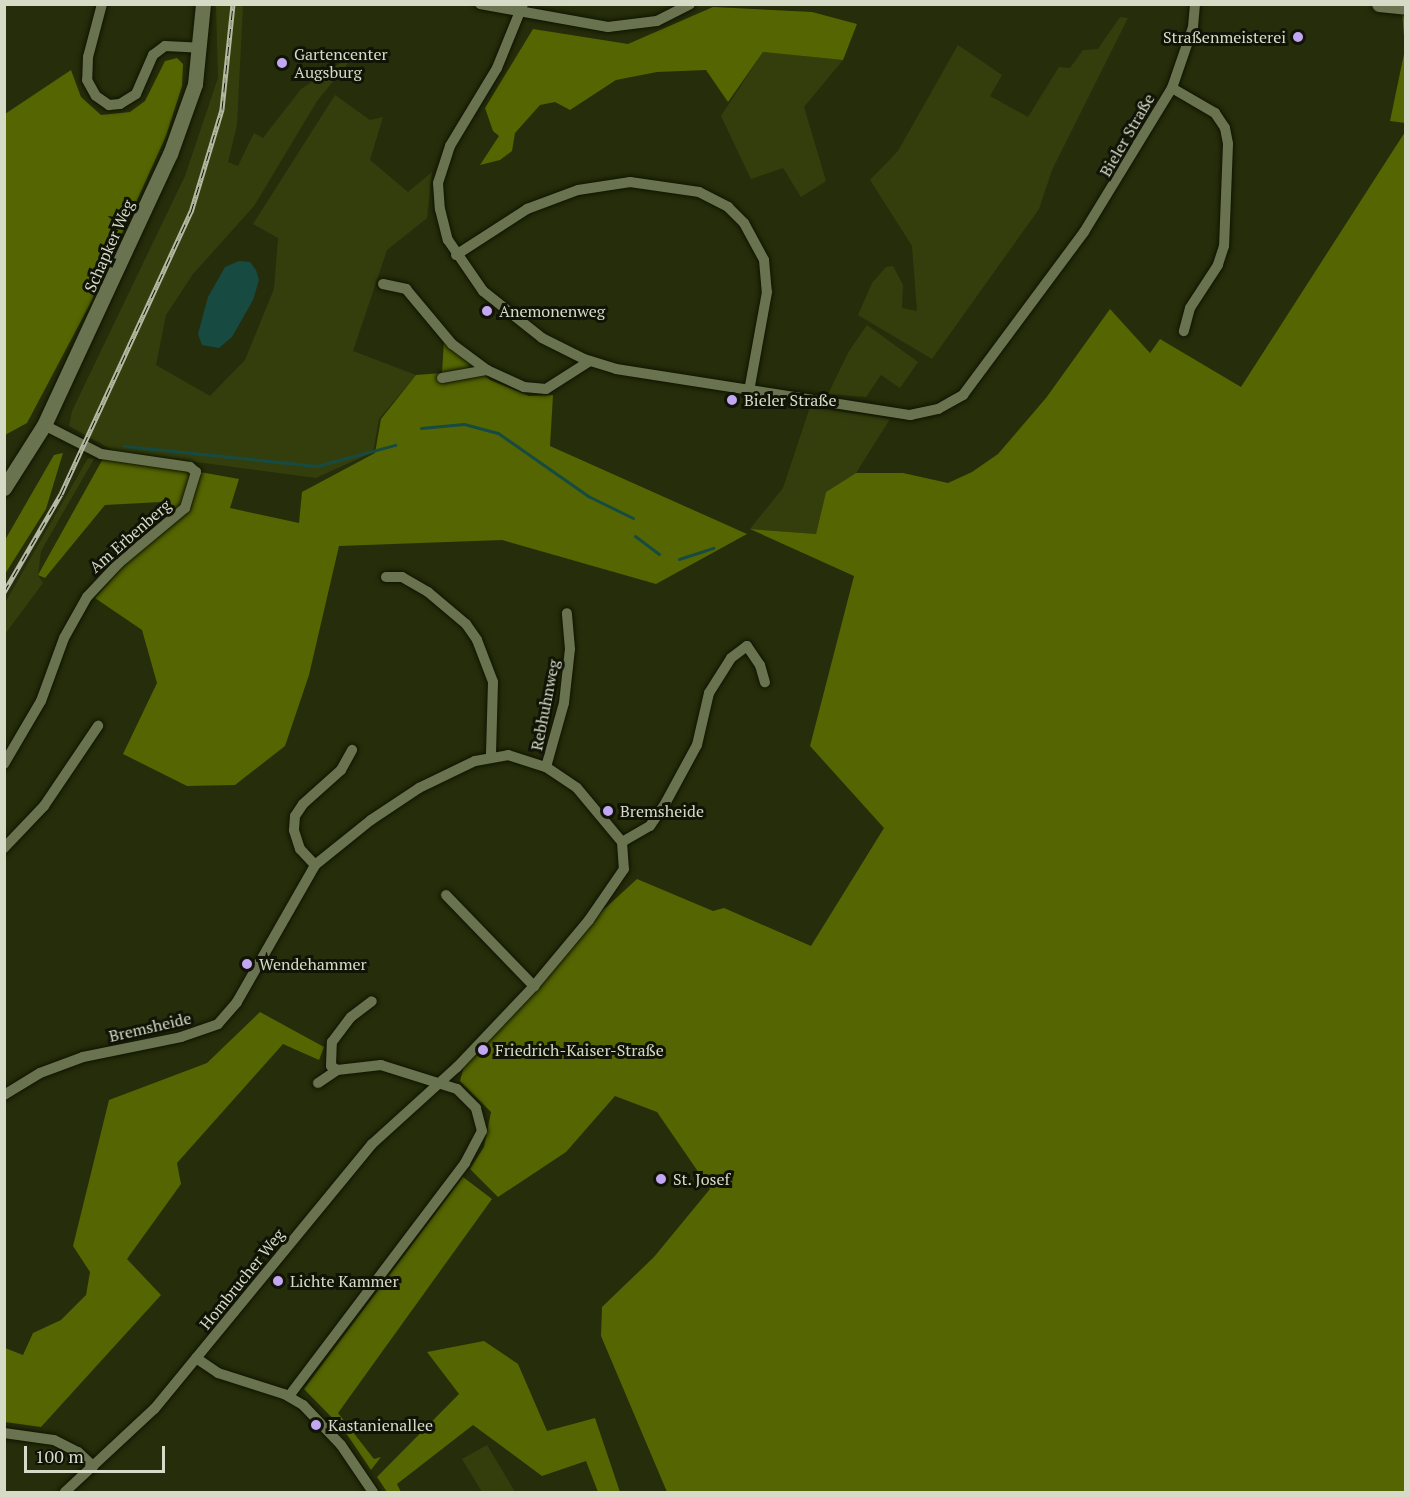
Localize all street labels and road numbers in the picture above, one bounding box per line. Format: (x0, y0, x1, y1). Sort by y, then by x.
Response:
street label: Bieler Straße (1096, 90, 1158, 180)
street label: Schapker Weg (80, 197, 138, 295)
street label: Am Erbenberg (85, 495, 175, 577)
street label: Rebhuhnweg (527, 658, 563, 752)
street label: Bremsheide (107, 1008, 193, 1046)
street label: Hombrucher Weg (196, 1225, 288, 1333)

